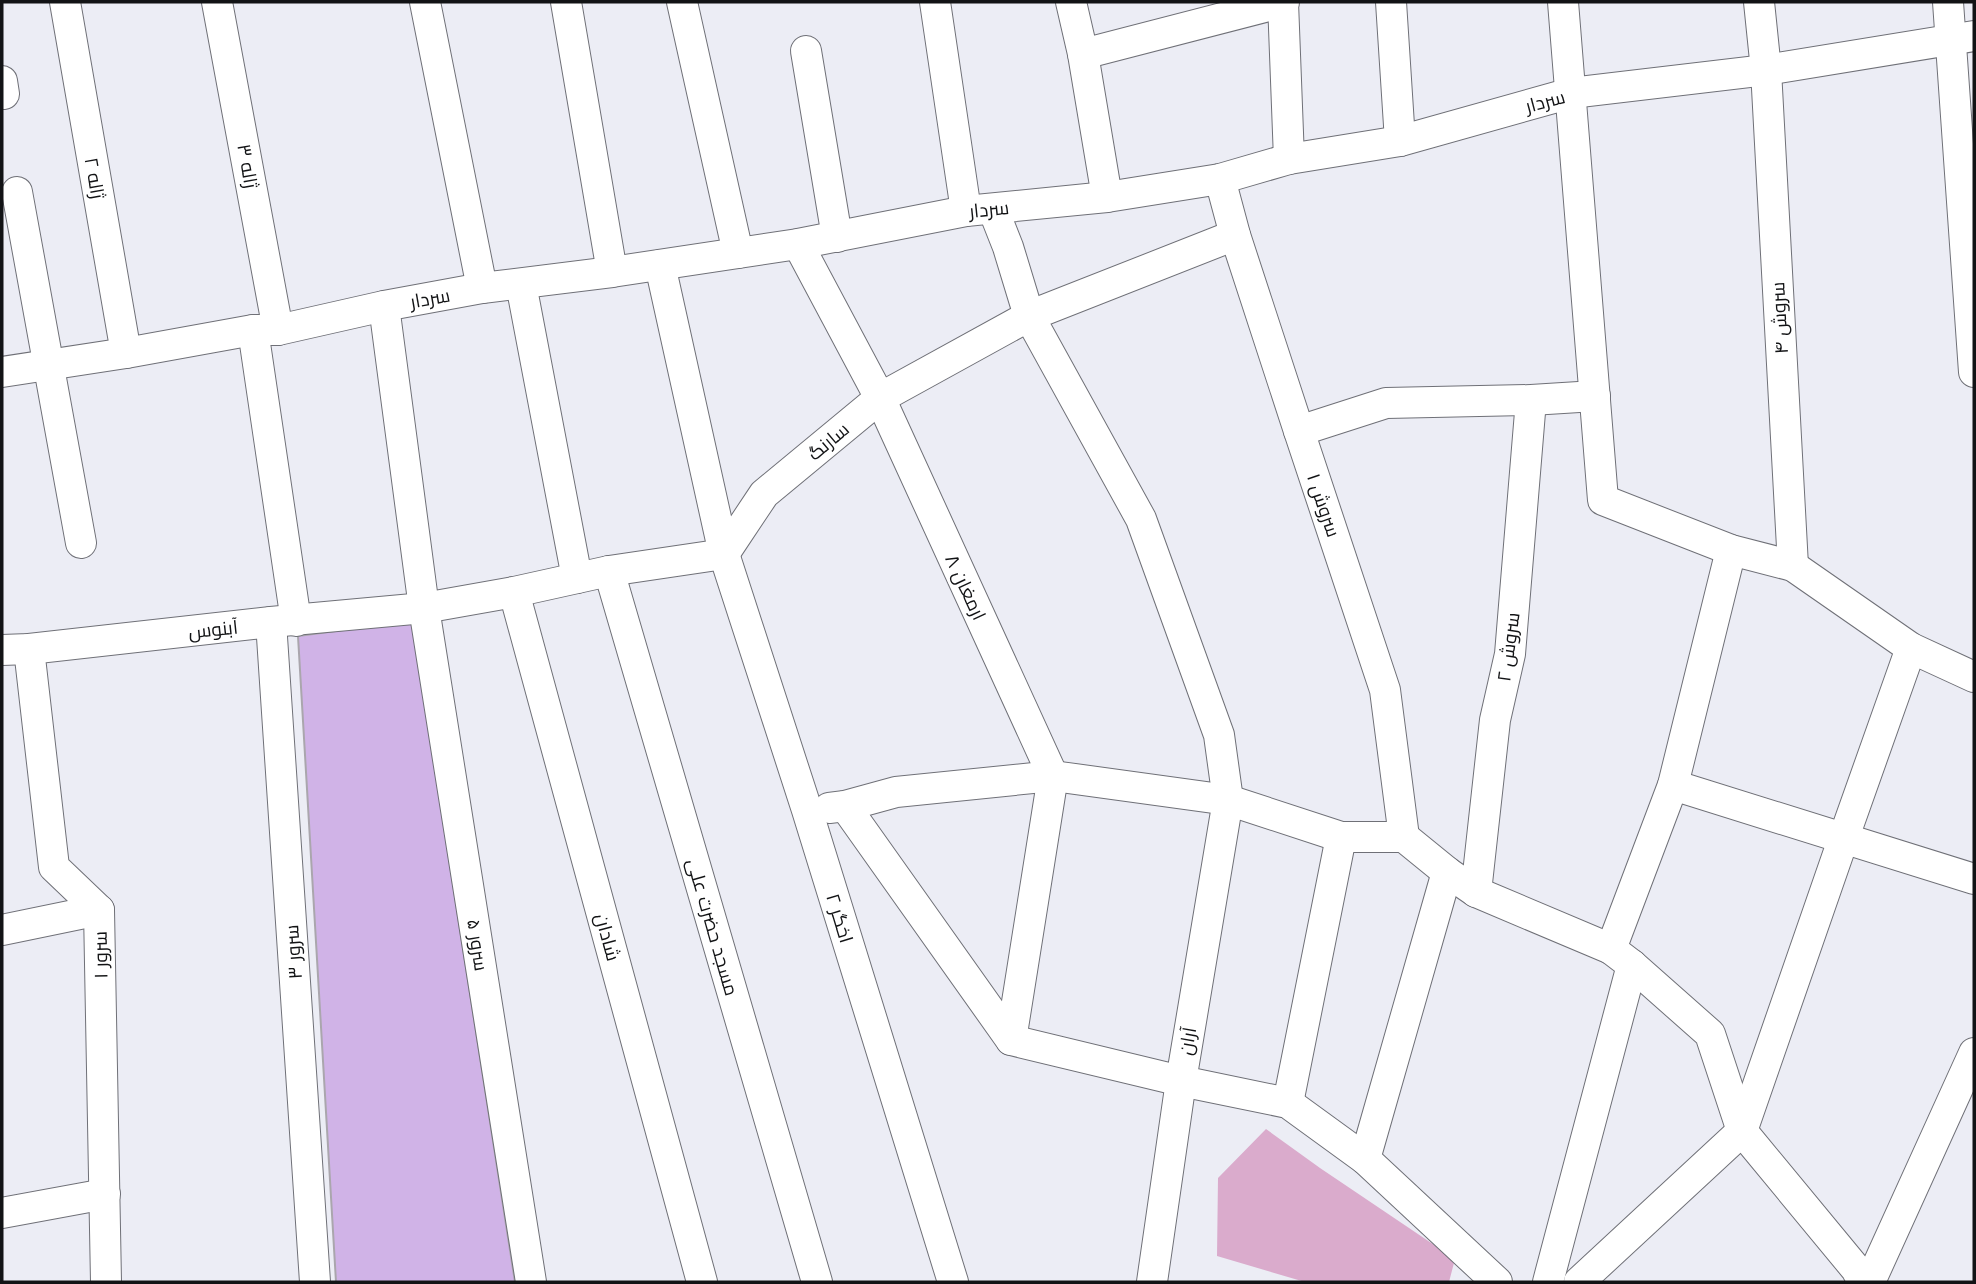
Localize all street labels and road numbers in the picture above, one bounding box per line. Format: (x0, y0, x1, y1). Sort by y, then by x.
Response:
street label: سردار (1522, 85, 1568, 118)
street label: ژاله ۳ (232, 142, 263, 190)
street label: ژاله ۲ (80, 156, 109, 201)
street label: سردار (967, 196, 1010, 223)
street label: سروش ۴ (1766, 281, 1793, 355)
street label: سردار (407, 284, 452, 313)
street label: سارنگ (803, 417, 854, 465)
street label: سروش ۱ (1302, 470, 1345, 540)
street label: ارمغان ۸ (940, 551, 991, 624)
street label: سروش ۲ (1492, 611, 1525, 683)
street label: آبنوس (187, 615, 239, 644)
street label: مسجد حضرت علی (682, 856, 743, 998)
street label: اخگر ۲ (821, 891, 858, 946)
street label: شادان (590, 911, 625, 963)
street label: سرور ۵ (462, 917, 493, 973)
street label: سرور ۳ (280, 924, 307, 980)
street label: سرور ۱ (89, 931, 112, 979)
street label: آران (1174, 1025, 1201, 1057)

